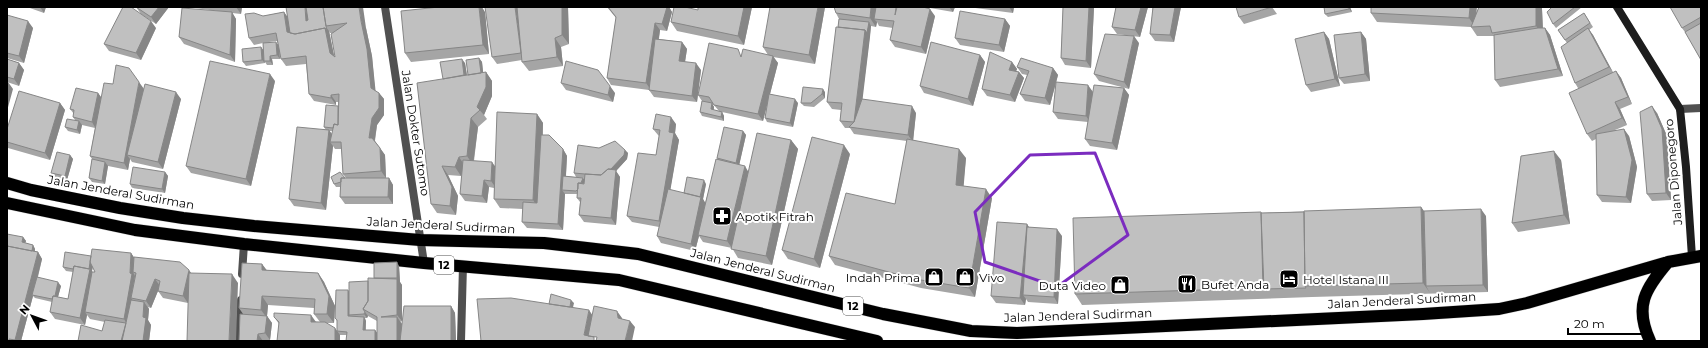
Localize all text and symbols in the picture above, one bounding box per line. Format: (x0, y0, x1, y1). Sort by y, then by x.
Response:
street label: Jalan Dokter Sutomo (399, 68, 433, 197)
street label: Jalan Diponegoro (1661, 118, 1685, 227)
street label: Jalan Jenderal Sudirman (46, 172, 195, 212)
pharmacy icon: Apotik Fitrah (711, 205, 733, 227)
place label: Apotik Fitrah (736, 209, 814, 224)
street label: Jalan Jenderal Sudirman (365, 214, 516, 236)
street label: Jalan Jenderal Sudirman (688, 245, 837, 295)
road number: 12 (434, 256, 454, 274)
shop icon: Indah Prima (923, 266, 945, 288)
shop icon: Vivo (954, 266, 976, 288)
hotel icon: Hotel Istana III (1278, 268, 1300, 290)
place label: Indah Prima (846, 270, 920, 285)
place label: Vivo (979, 270, 1004, 285)
place label: Hotel Istana III (1303, 272, 1389, 287)
restaurant icon: Bufet Anda (1176, 273, 1198, 295)
shop icon: Duta Video (1109, 274, 1131, 296)
place label: Bufet Anda (1201, 277, 1269, 292)
place label: Duta Video (1039, 278, 1106, 293)
street label: Jalan Jenderal Sudirman (1326, 289, 1477, 311)
north arrow (12, 296, 52, 336)
road number: 12 (843, 297, 863, 315)
text: N (16, 301, 33, 317)
street label: Jalan Jenderal Sudirman (1002, 305, 1153, 325)
scale bar (1568, 310, 1642, 336)
text: 20 m (1574, 316, 1605, 331)

